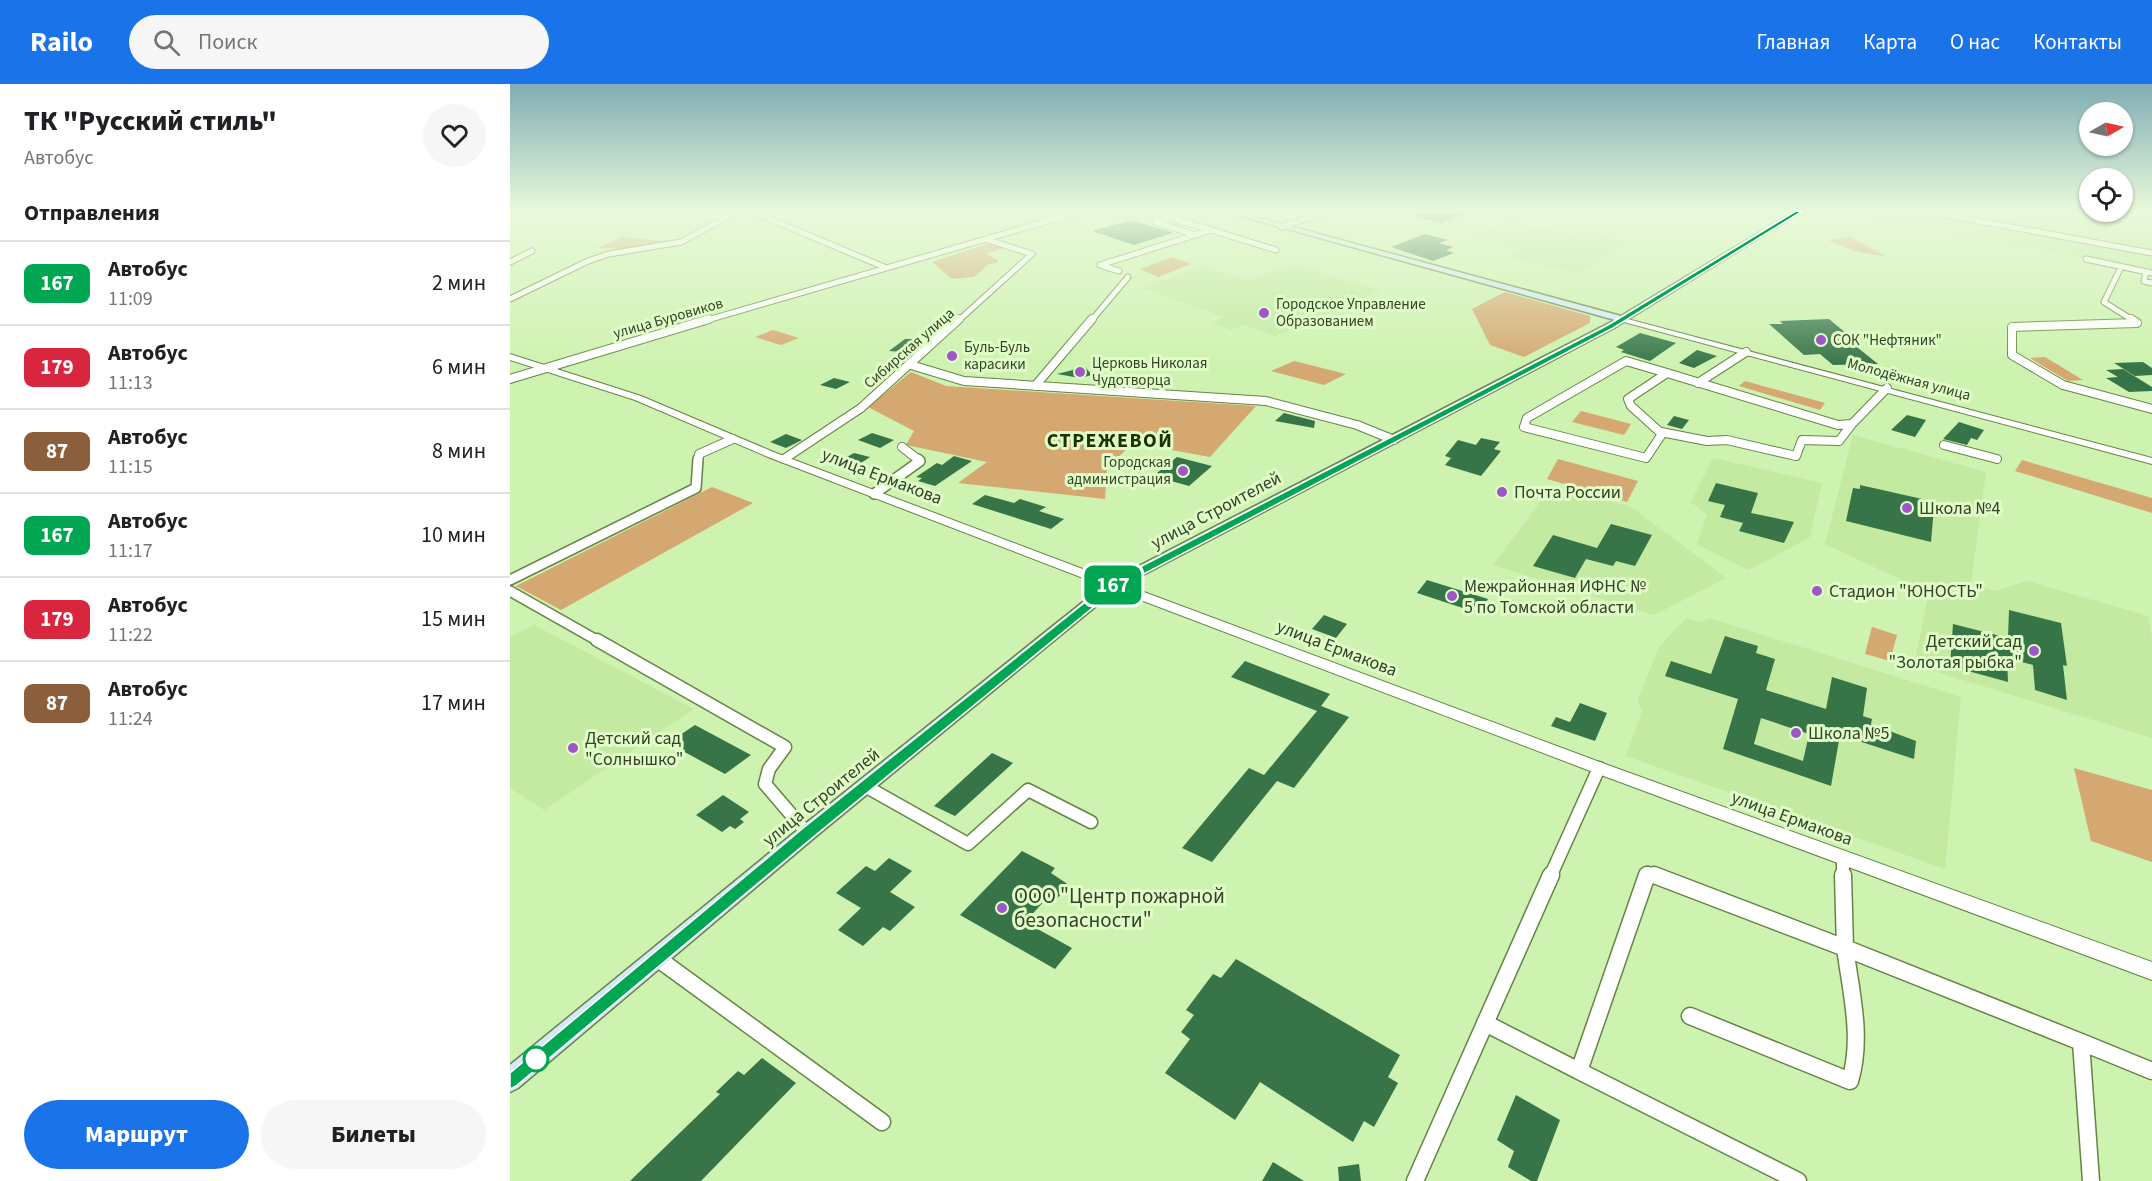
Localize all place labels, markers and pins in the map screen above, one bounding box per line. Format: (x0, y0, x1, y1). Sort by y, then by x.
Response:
place label: Городское Управление Образованием (1276, 294, 1426, 332)
marker: Городское Управление Образованием (1257, 306, 1271, 320)
place label: СОК "Нефтяник" (1833, 330, 1942, 351)
marker: СОК "Нефтяник" (1814, 333, 1828, 347)
place label: Буль-Буль карасики (964, 337, 1030, 375)
marker: Буль-Буль карасики (945, 349, 959, 363)
place label: Церковь Николая Чудотворца (1092, 353, 1208, 391)
marker: Церковь Николая Чудотворца (1073, 365, 1087, 379)
place label: Городская администрация (1067, 452, 1171, 490)
marker: Городская администрация (1176, 464, 1190, 478)
place label: Почта России (1514, 480, 1621, 505)
marker: Почта России (1495, 485, 1509, 499)
place label: Школа №4 (1919, 496, 2000, 521)
marker: Школа №4 (1900, 501, 1914, 515)
place label: Межрайонная ИФНС № 5 по Томской области (1464, 574, 1646, 620)
place label: Стадион "ЮНОСТЬ" (1829, 579, 1983, 604)
marker: Стадион "ЮНОСТЬ" (1810, 584, 1824, 598)
marker: Межрайонная ИФНС № 5 по Томской области (1445, 589, 1459, 603)
place label: Детский сад "Золотая рыбка" (1888, 629, 2022, 675)
marker: Детский сад "Золотая рыбка" (2027, 644, 2041, 658)
place label: Школа №5 (1808, 721, 1889, 746)
place label: Детский сад "Солнышко" (585, 726, 684, 772)
marker: Школа №5 (1789, 726, 1803, 740)
marker: Детский сад "Солнышко" (566, 741, 580, 755)
place label: ООО "Центр пожарной безопасности" (1014, 881, 1225, 935)
marker: ООО "Центр пожарной безопасности" (995, 901, 1009, 915)
unlabelled marker (523, 1046, 549, 1072)

